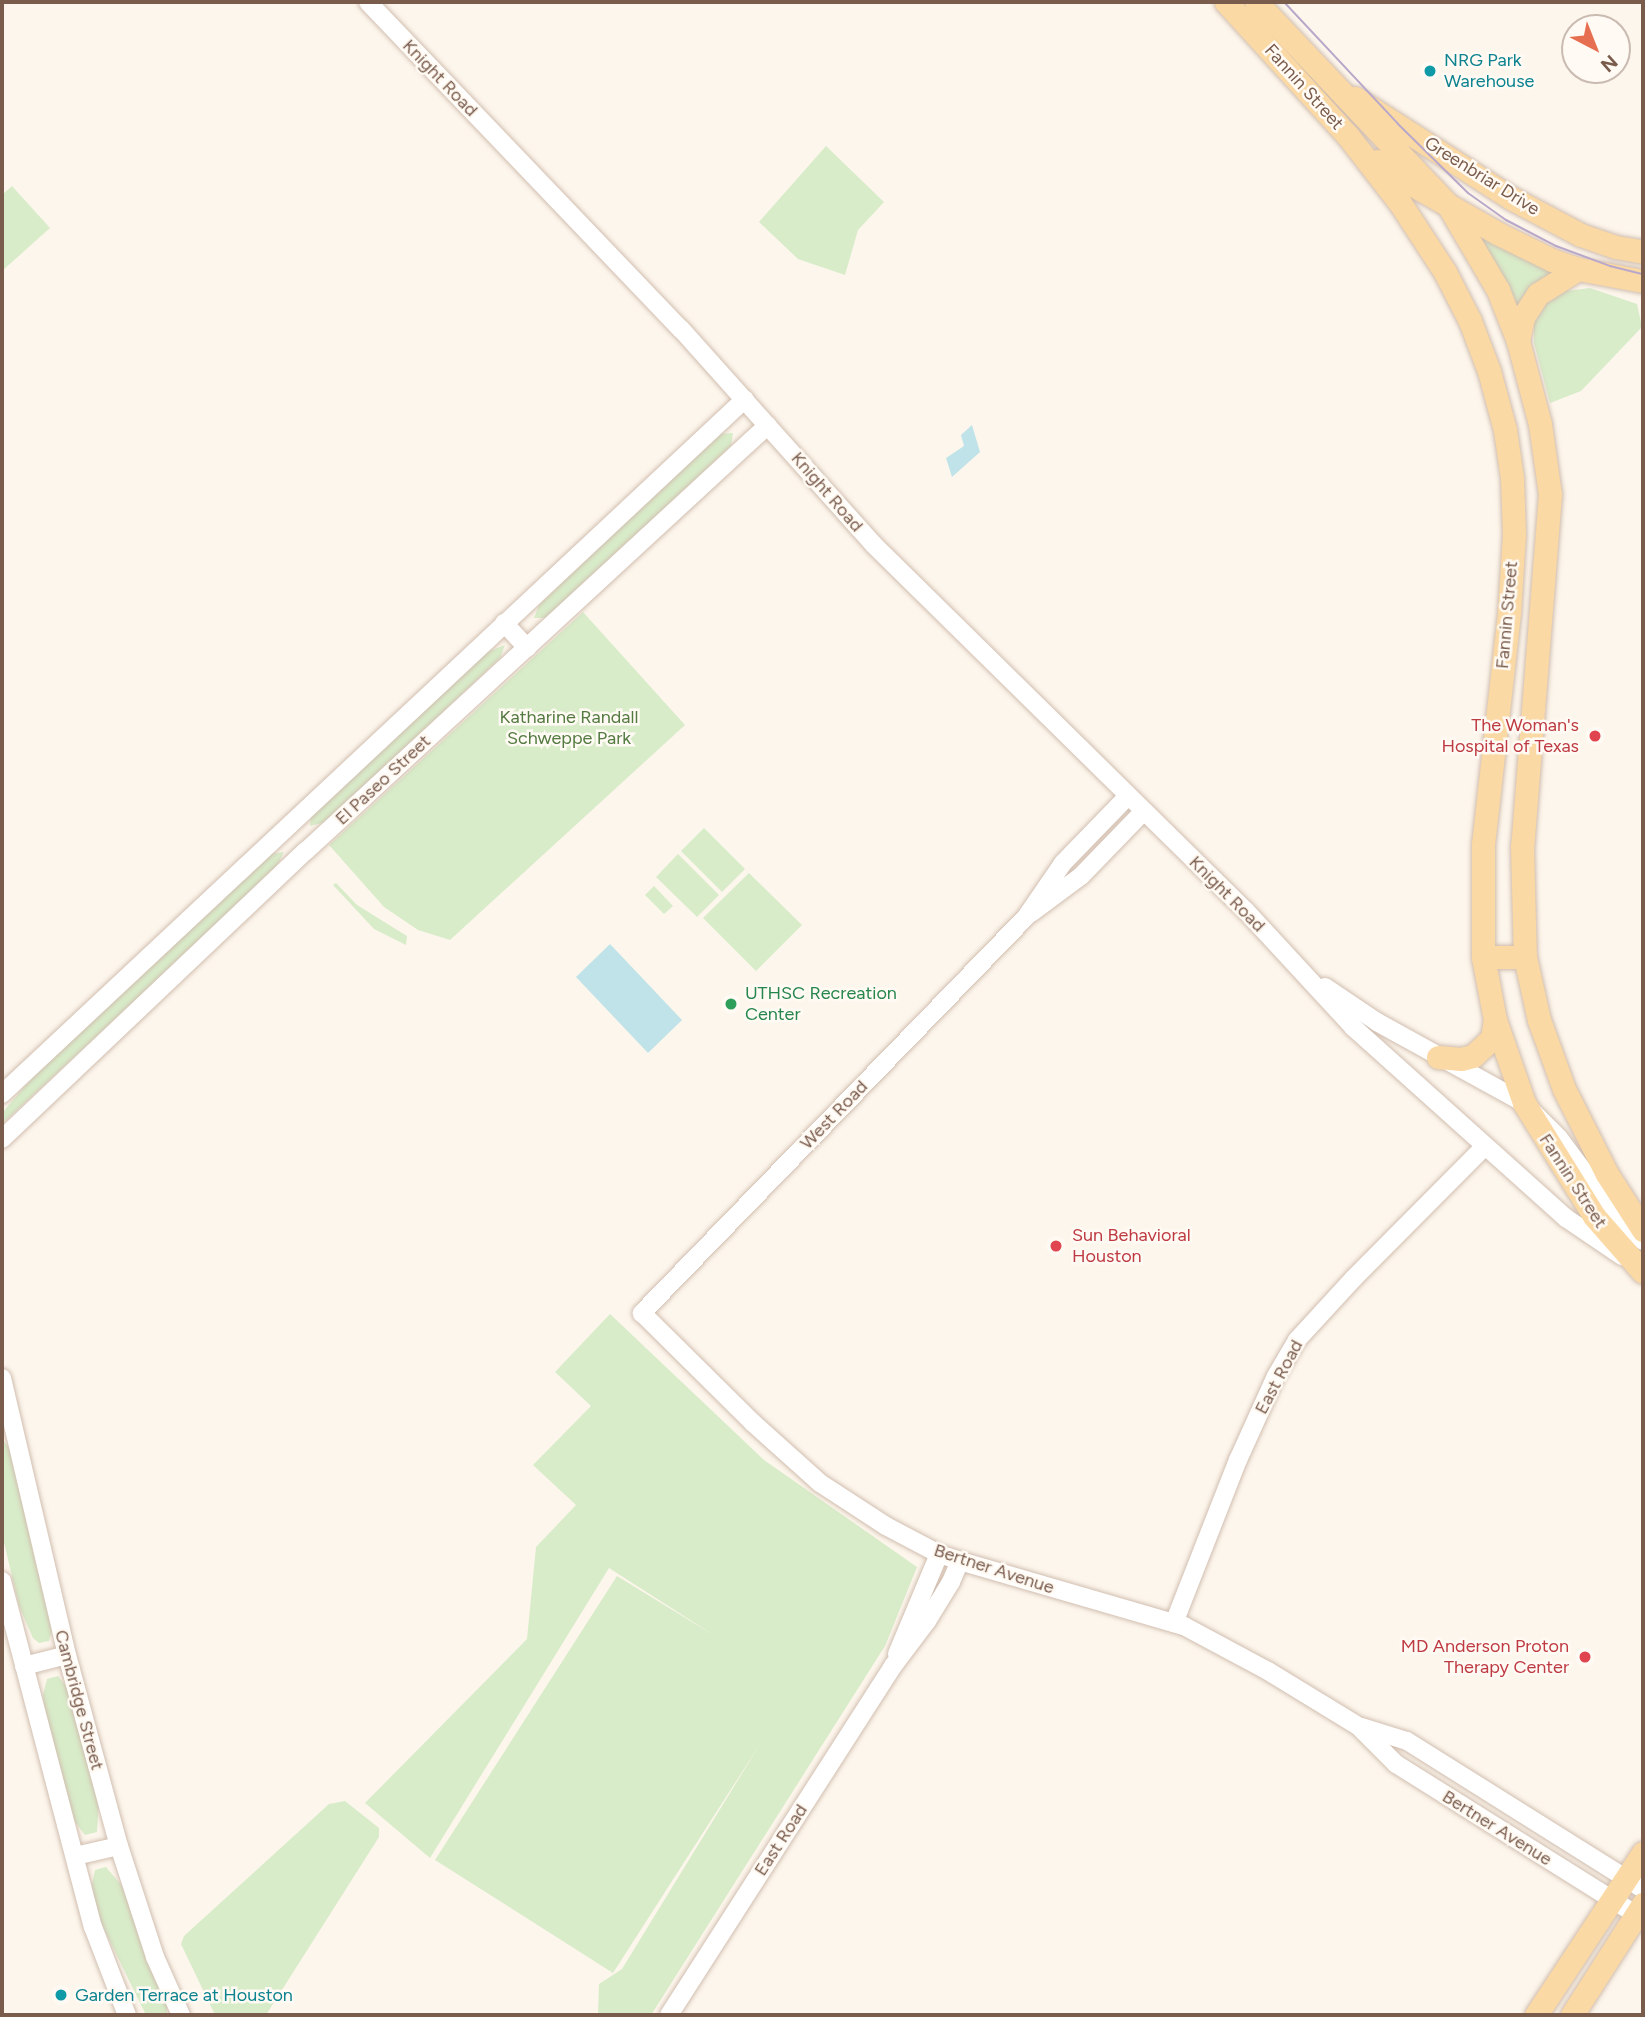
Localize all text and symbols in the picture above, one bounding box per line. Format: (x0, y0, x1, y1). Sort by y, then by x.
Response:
north arrow (1561, 14, 1631, 84)
street label: Knight Road (398, 35, 482, 121)
street label: Fannin Street (1260, 40, 1348, 134)
place label: NRG Park Warehouse (1444, 50, 1534, 92)
text: N (1596, 50, 1622, 77)
marker: NRG Park Warehouse (1422, 63, 1438, 79)
street label: Greenbriar Drive (1420, 132, 1544, 220)
street label: Knight Road (787, 448, 867, 536)
street label: Fannin Street (1492, 560, 1522, 670)
park label: Katharine Randall Schweppe Park (500, 707, 638, 750)
place label: The Woman's Hospital of Texas (1441, 715, 1579, 758)
marker: The Woman's Hospital of Texas (1585, 726, 1605, 746)
street label: El Paseo Street (331, 731, 435, 829)
street label: Knight Road (1185, 852, 1269, 936)
place label: UTHSC Recreation Center (745, 983, 897, 1026)
marker: UTHSC Recreation Center (723, 996, 739, 1012)
street label: West Road (796, 1076, 872, 1154)
street label: Fannin Street (1535, 1130, 1611, 1232)
place label: Sun Behavioral Houston (1072, 1225, 1191, 1268)
marker: Sun Behavioral Houston (1046, 1236, 1066, 1256)
street label: East Road (1250, 1336, 1308, 1418)
street label: Bertner Avenue (931, 1539, 1057, 1599)
street label: Cambridge Street (50, 1628, 108, 1772)
place label: MD Anderson Proton Therapy Center (1401, 1636, 1569, 1678)
marker: MD Anderson Proton Therapy Center (1575, 1647, 1595, 1667)
street label: Bertner Avenue (1438, 1786, 1556, 1870)
street label: East Road (750, 1800, 812, 1880)
place label: Garden Terrace at Houston (75, 1984, 293, 2006)
marker: Garden Terrace at Houston (53, 1987, 69, 2003)

